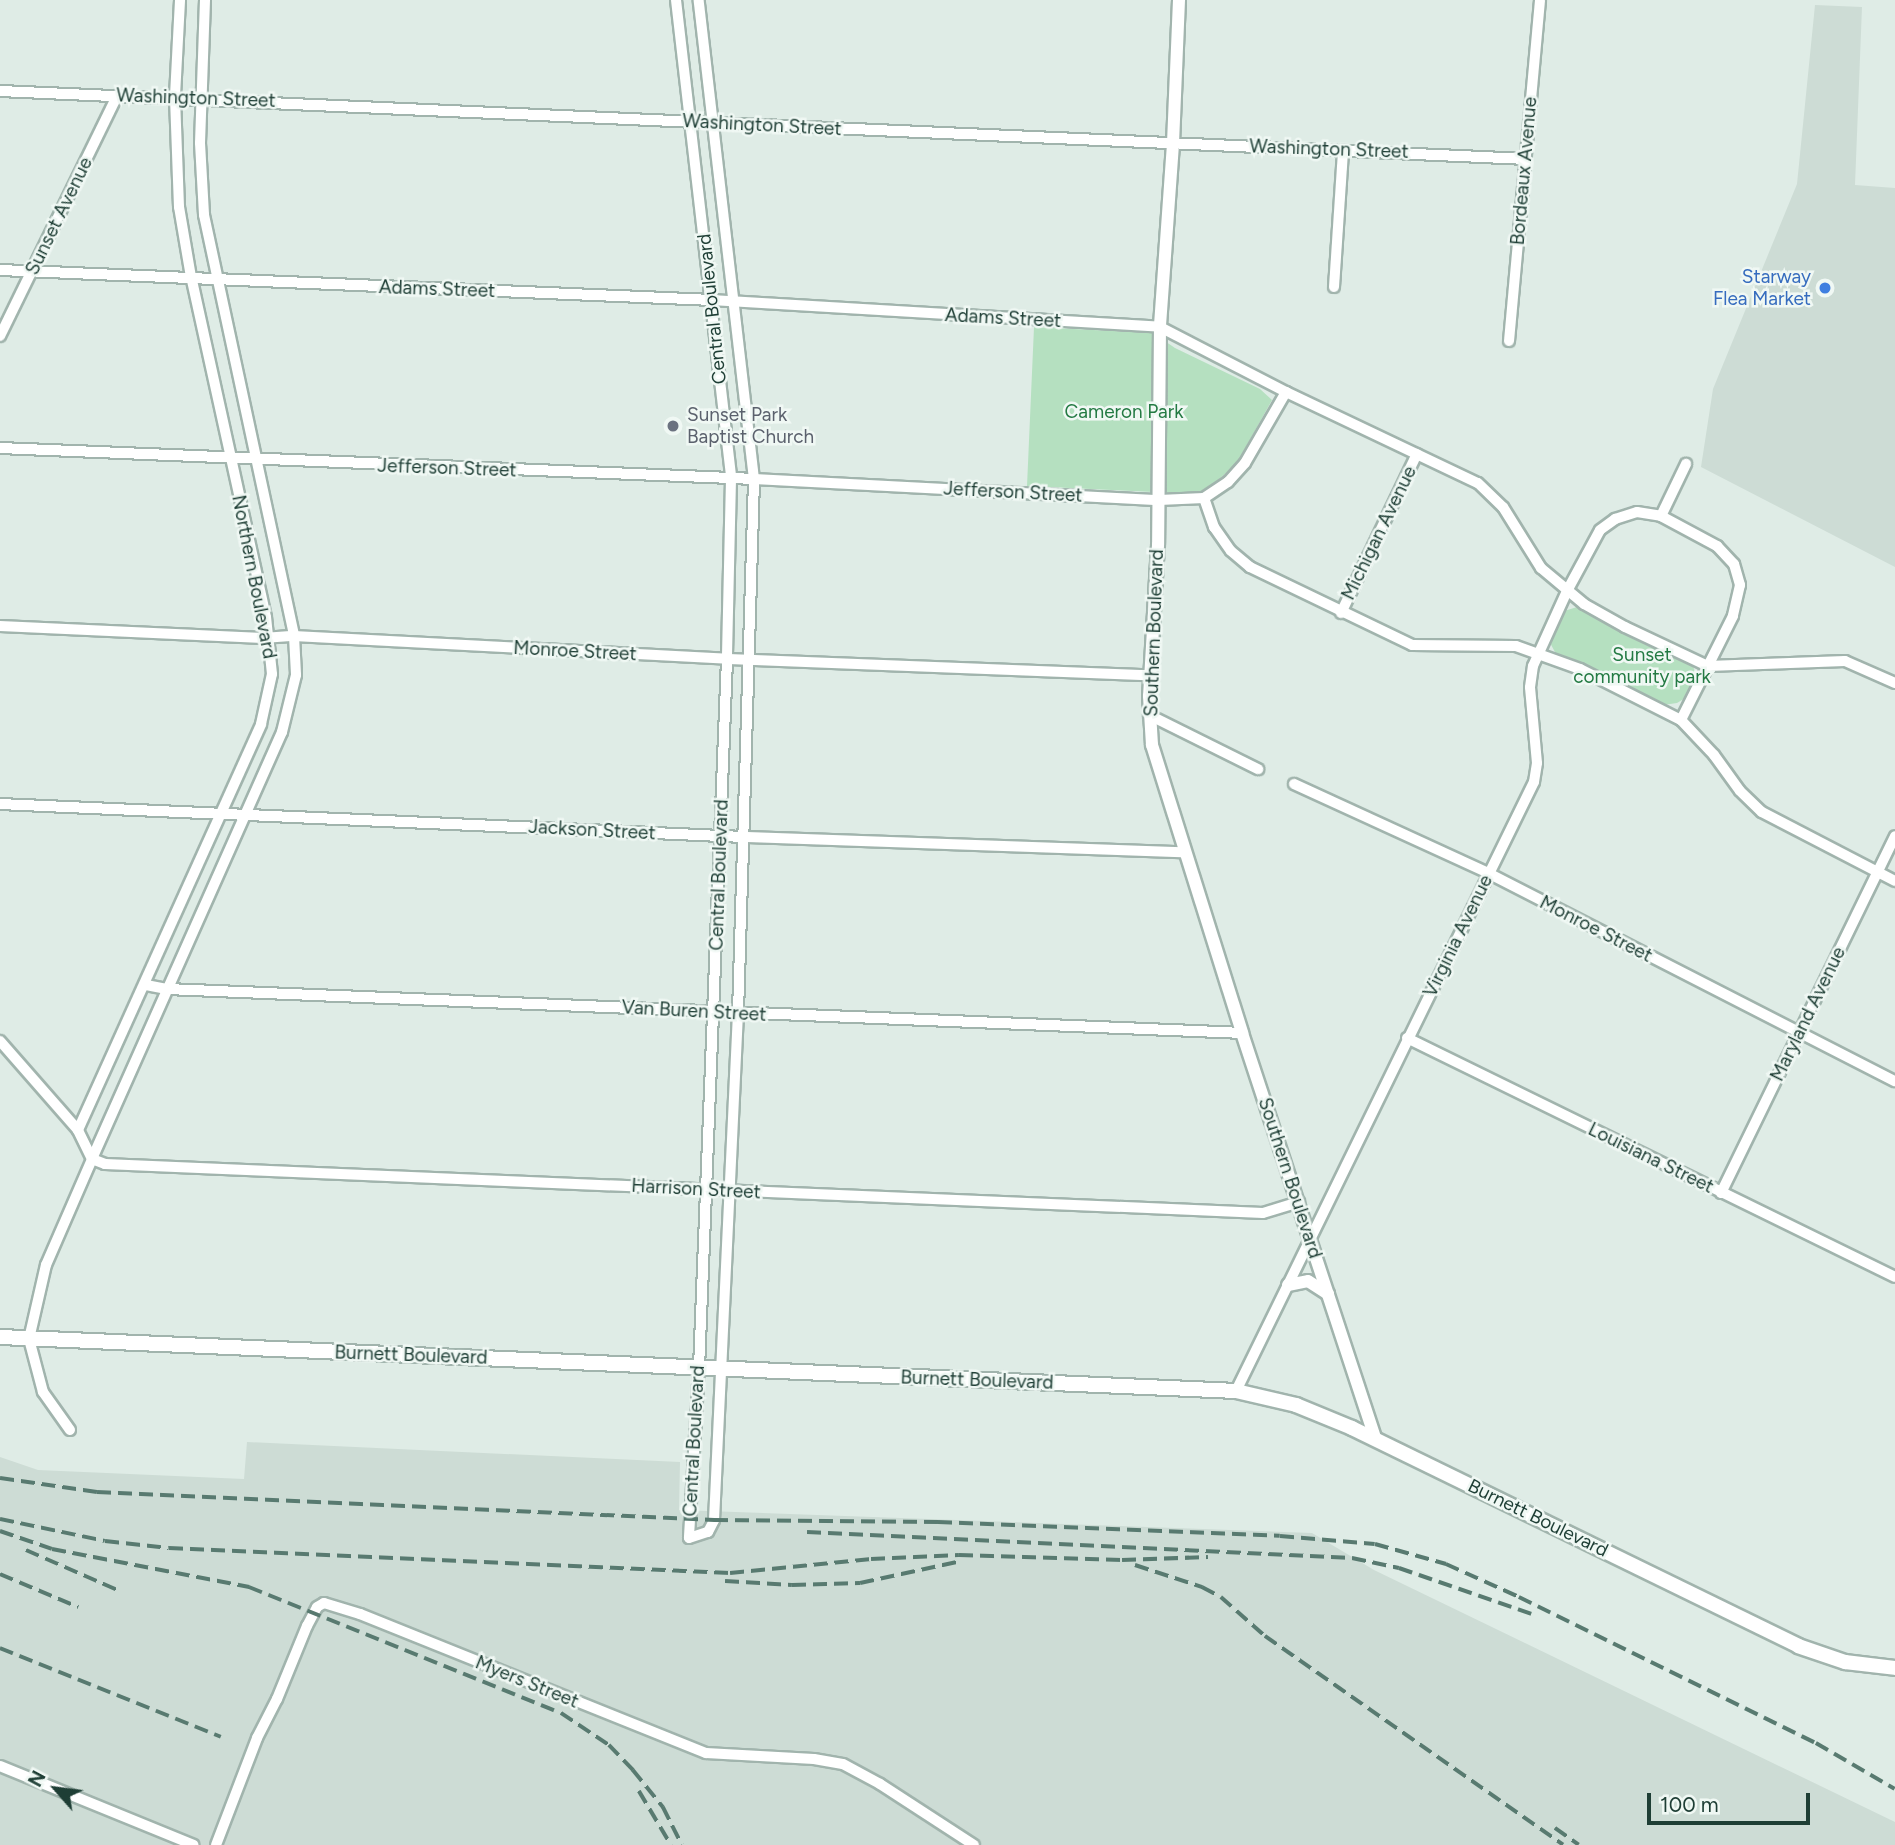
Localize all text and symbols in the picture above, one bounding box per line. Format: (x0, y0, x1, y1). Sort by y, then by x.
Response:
street label: Washington Street (116, 84, 276, 112)
street label: Bordeaux Avenue (1506, 96, 1542, 246)
street label: Washington Street (682, 109, 842, 141)
street label: Washington Street (1249, 135, 1409, 163)
street label: Sunset Avenue (21, 153, 97, 279)
street label: Central Boulevard (693, 233, 731, 385)
place label: Starway Flea Market (1713, 266, 1811, 310)
street label: Adams Street (378, 276, 496, 302)
marker: Starway Flea Market (1817, 280, 1833, 296)
street label: Adams Street (944, 304, 1062, 332)
park label: Cameron Park (1065, 401, 1183, 423)
place label: Sunset Park Baptist Church (687, 404, 814, 448)
marker: Sunset Park Baptist Church (665, 418, 681, 434)
street label: Jefferson Street (377, 454, 517, 482)
street label: Michigan Avenue (1337, 462, 1421, 604)
street label: Jefferson Street (943, 477, 1083, 507)
street label: Northern Boulevard (227, 493, 281, 661)
street label: Southern Boulevard (1140, 549, 1168, 717)
street label: Monroe Street (513, 636, 637, 666)
park label: Sunset community park (1573, 644, 1711, 688)
street label: Central Boulevard (705, 799, 733, 951)
street label: Jackson Street (528, 815, 656, 845)
street label: Virginia Avenue (1419, 871, 1497, 1001)
street label: Monroe Street (1536, 891, 1656, 967)
street label: Maryland Avenue (1766, 943, 1850, 1085)
street label: Van Buren Street (621, 996, 767, 1026)
street label: Southern Boulevard (1253, 1095, 1327, 1261)
street label: Louisiana Street (1584, 1118, 1718, 1198)
street label: Harrison Street (631, 1174, 761, 1204)
street label: Burnett Boulevard (334, 1341, 488, 1369)
street label: Central Boulevard (679, 1365, 709, 1517)
street label: Burnett Boulevard (900, 1366, 1054, 1394)
street label: Burnett Boulevard (1464, 1474, 1612, 1562)
street label: Myers Street (472, 1651, 582, 1713)
north arrow (21, 1754, 91, 1824)
text: N (23, 1767, 51, 1791)
scale bar (1650, 1778, 1813, 1822)
text: 100 m (1660, 1792, 1719, 1817)

